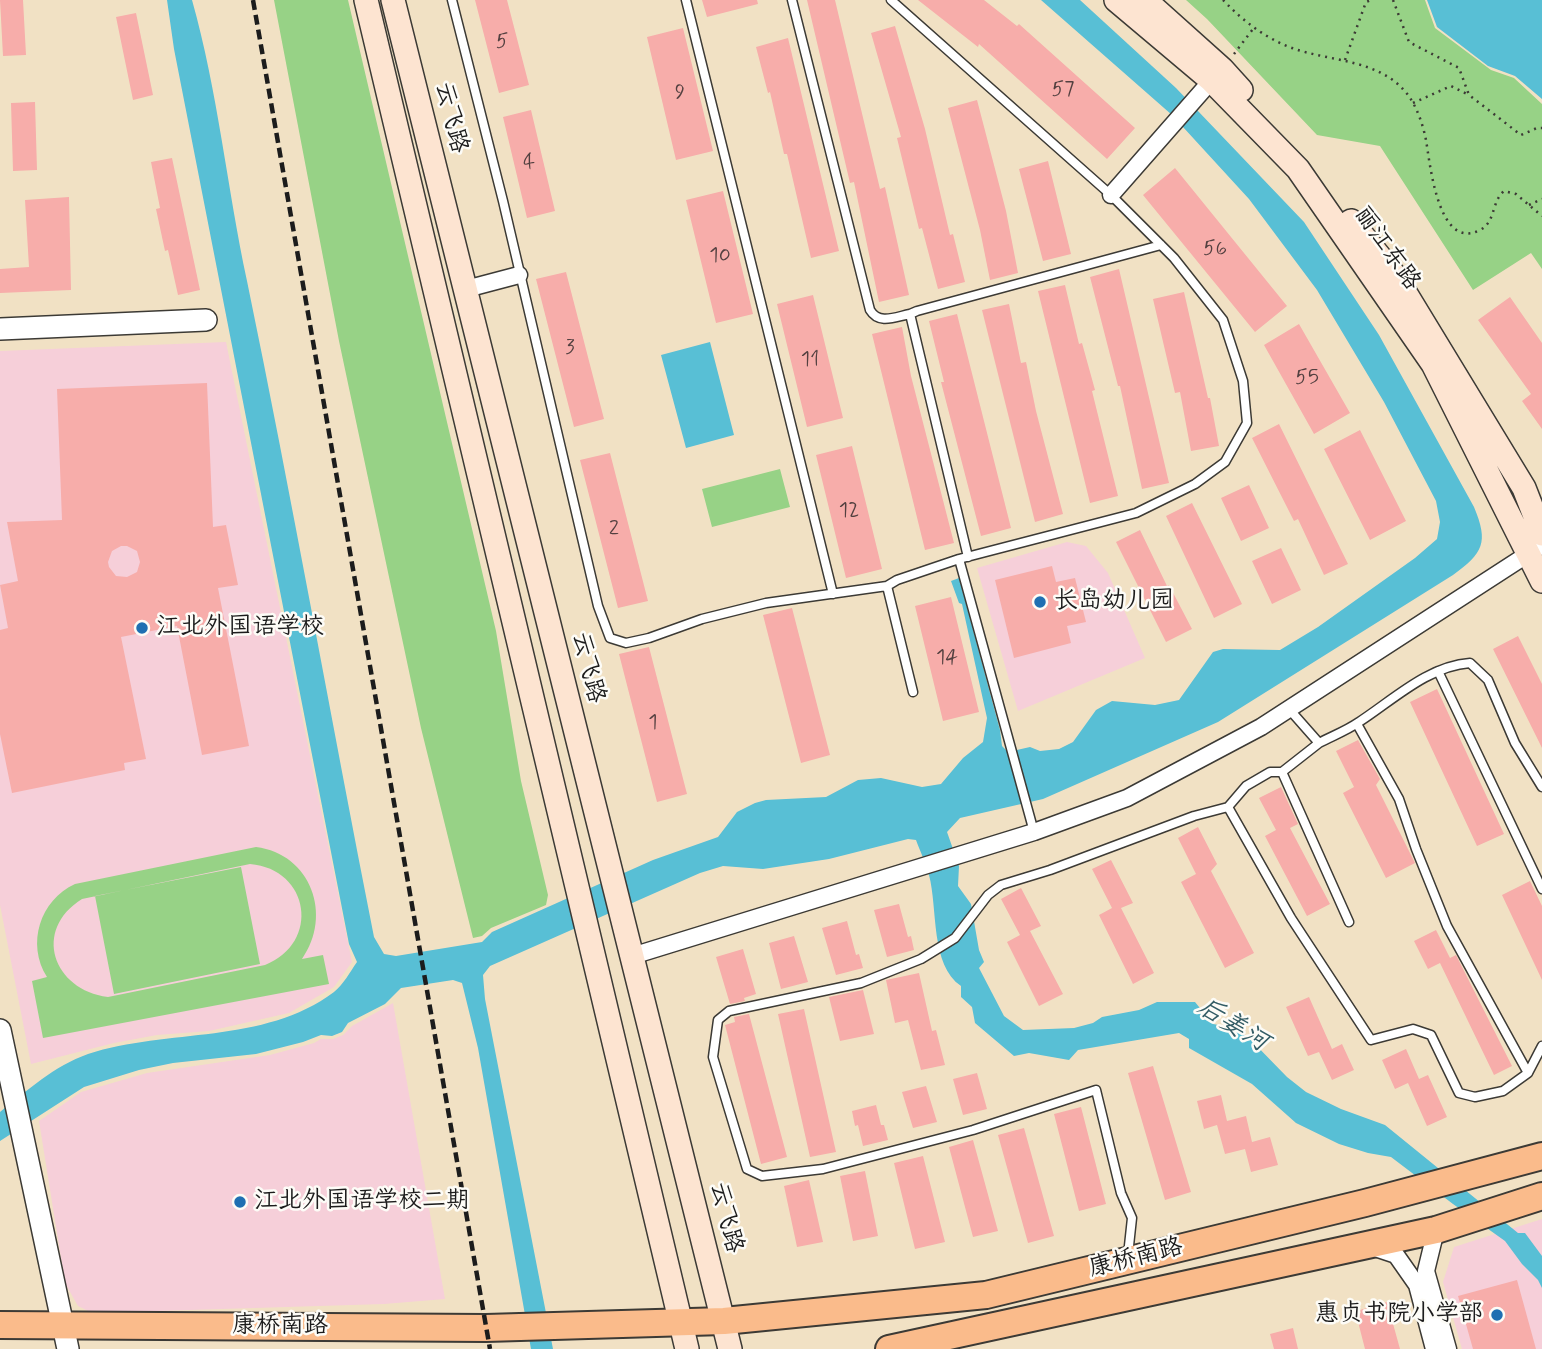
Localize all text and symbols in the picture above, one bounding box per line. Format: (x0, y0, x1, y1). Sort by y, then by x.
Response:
house number: 5 (496, 30, 508, 56)
house number: 57 (1051, 78, 1075, 104)
street label: 云飞路 (427, 80, 473, 156)
house number: 9 (675, 81, 685, 107)
house number: 4 (523, 151, 535, 177)
street label: 丽江东路 (1347, 201, 1425, 297)
house number: 56 (1203, 237, 1227, 263)
house number: 10 (709, 244, 731, 270)
house number: 3 (565, 336, 575, 362)
house number: 11 (801, 348, 819, 374)
house number: 55 (1295, 366, 1319, 392)
house number: 12 (839, 499, 859, 525)
house number: 2 (609, 517, 619, 543)
place label: 长岛幼儿园 (1054, 588, 1174, 616)
marker: 长岛幼儿园 (1032, 594, 1048, 610)
place label: 江北外国语学校 (156, 614, 324, 642)
marker: 江北外国语学校 (134, 620, 150, 636)
street label: 云飞路 (564, 630, 610, 706)
house number: 14 (936, 646, 958, 672)
house number: 1 (648, 711, 658, 737)
water label: 后姜河 (1191, 992, 1273, 1060)
street label: 云飞路 (702, 1180, 748, 1256)
place label: 江北外国语学校二期 (254, 1188, 470, 1216)
marker: 江北外国语学校二期 (232, 1194, 248, 1210)
street label: 康桥南路 (1086, 1233, 1186, 1285)
place label: 惠贞书院小学部 (1315, 1301, 1483, 1329)
marker: 惠贞书院小学部 (1489, 1307, 1505, 1323)
street label: 康桥南路 (232, 1313, 328, 1341)

